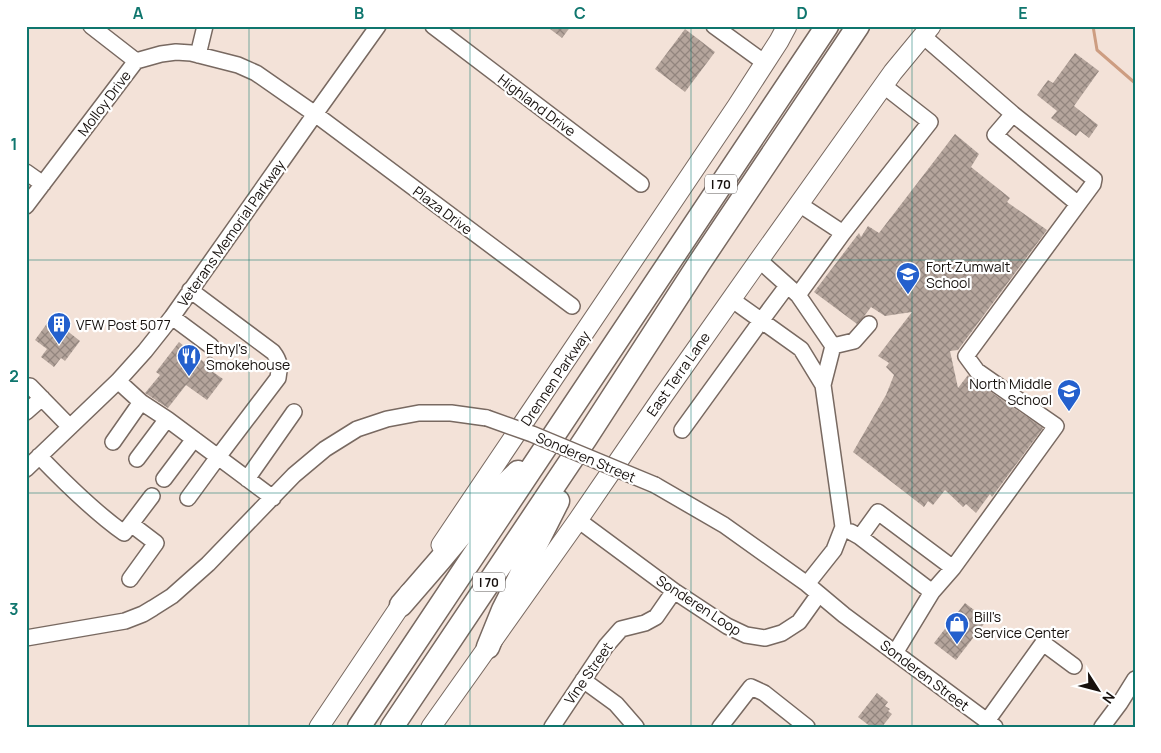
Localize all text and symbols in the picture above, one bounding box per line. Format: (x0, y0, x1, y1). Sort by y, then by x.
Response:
text: A (133, 2, 144, 24)
text: B (354, 2, 364, 24)
text: C (574, 2, 586, 24)
text: D (796, 2, 808, 24)
text: E (1018, 2, 1028, 24)
street label: Molloy Drive (73, 66, 135, 140)
street label: Highland Drive (494, 70, 580, 140)
text: 1 (10, 133, 18, 155)
street label: Veterans Memorial Parkway (173, 155, 289, 310)
road number: I 70 (705, 174, 737, 193)
street label: Plaza Drive (409, 181, 477, 239)
place label: Fort Zumwalt School (926, 257, 1011, 292)
school or university icon: Fort Zumwalt School (895, 261, 921, 295)
building icon: VFW Post 5077 (46, 311, 72, 345)
place label: VFW Post 5077 (76, 315, 171, 334)
street label: Drennen Parkway (516, 326, 594, 429)
street label: East Terra Lane (642, 328, 714, 420)
place label: Ethyl's Smokehouse (206, 339, 290, 374)
restaurant icon: Ethyl's Smokehouse (176, 343, 202, 377)
text: 2 (9, 365, 19, 387)
place label: North Middle School (969, 374, 1052, 409)
school or university icon: North Middle School (1056, 378, 1082, 412)
street label: Sonderen Street (533, 427, 639, 487)
street label: Sonderen Loop (653, 570, 745, 640)
road number: I 70 (473, 572, 505, 592)
text: 3 (9, 598, 19, 620)
place label: Bill's Service Center (974, 607, 1070, 642)
shop icon: Bill's Service Center (944, 611, 970, 645)
street label: Sonderen Street (877, 635, 974, 715)
street label: Vine Street (560, 638, 617, 708)
north arrow (1074, 666, 1124, 716)
text: N (1098, 688, 1120, 708)

